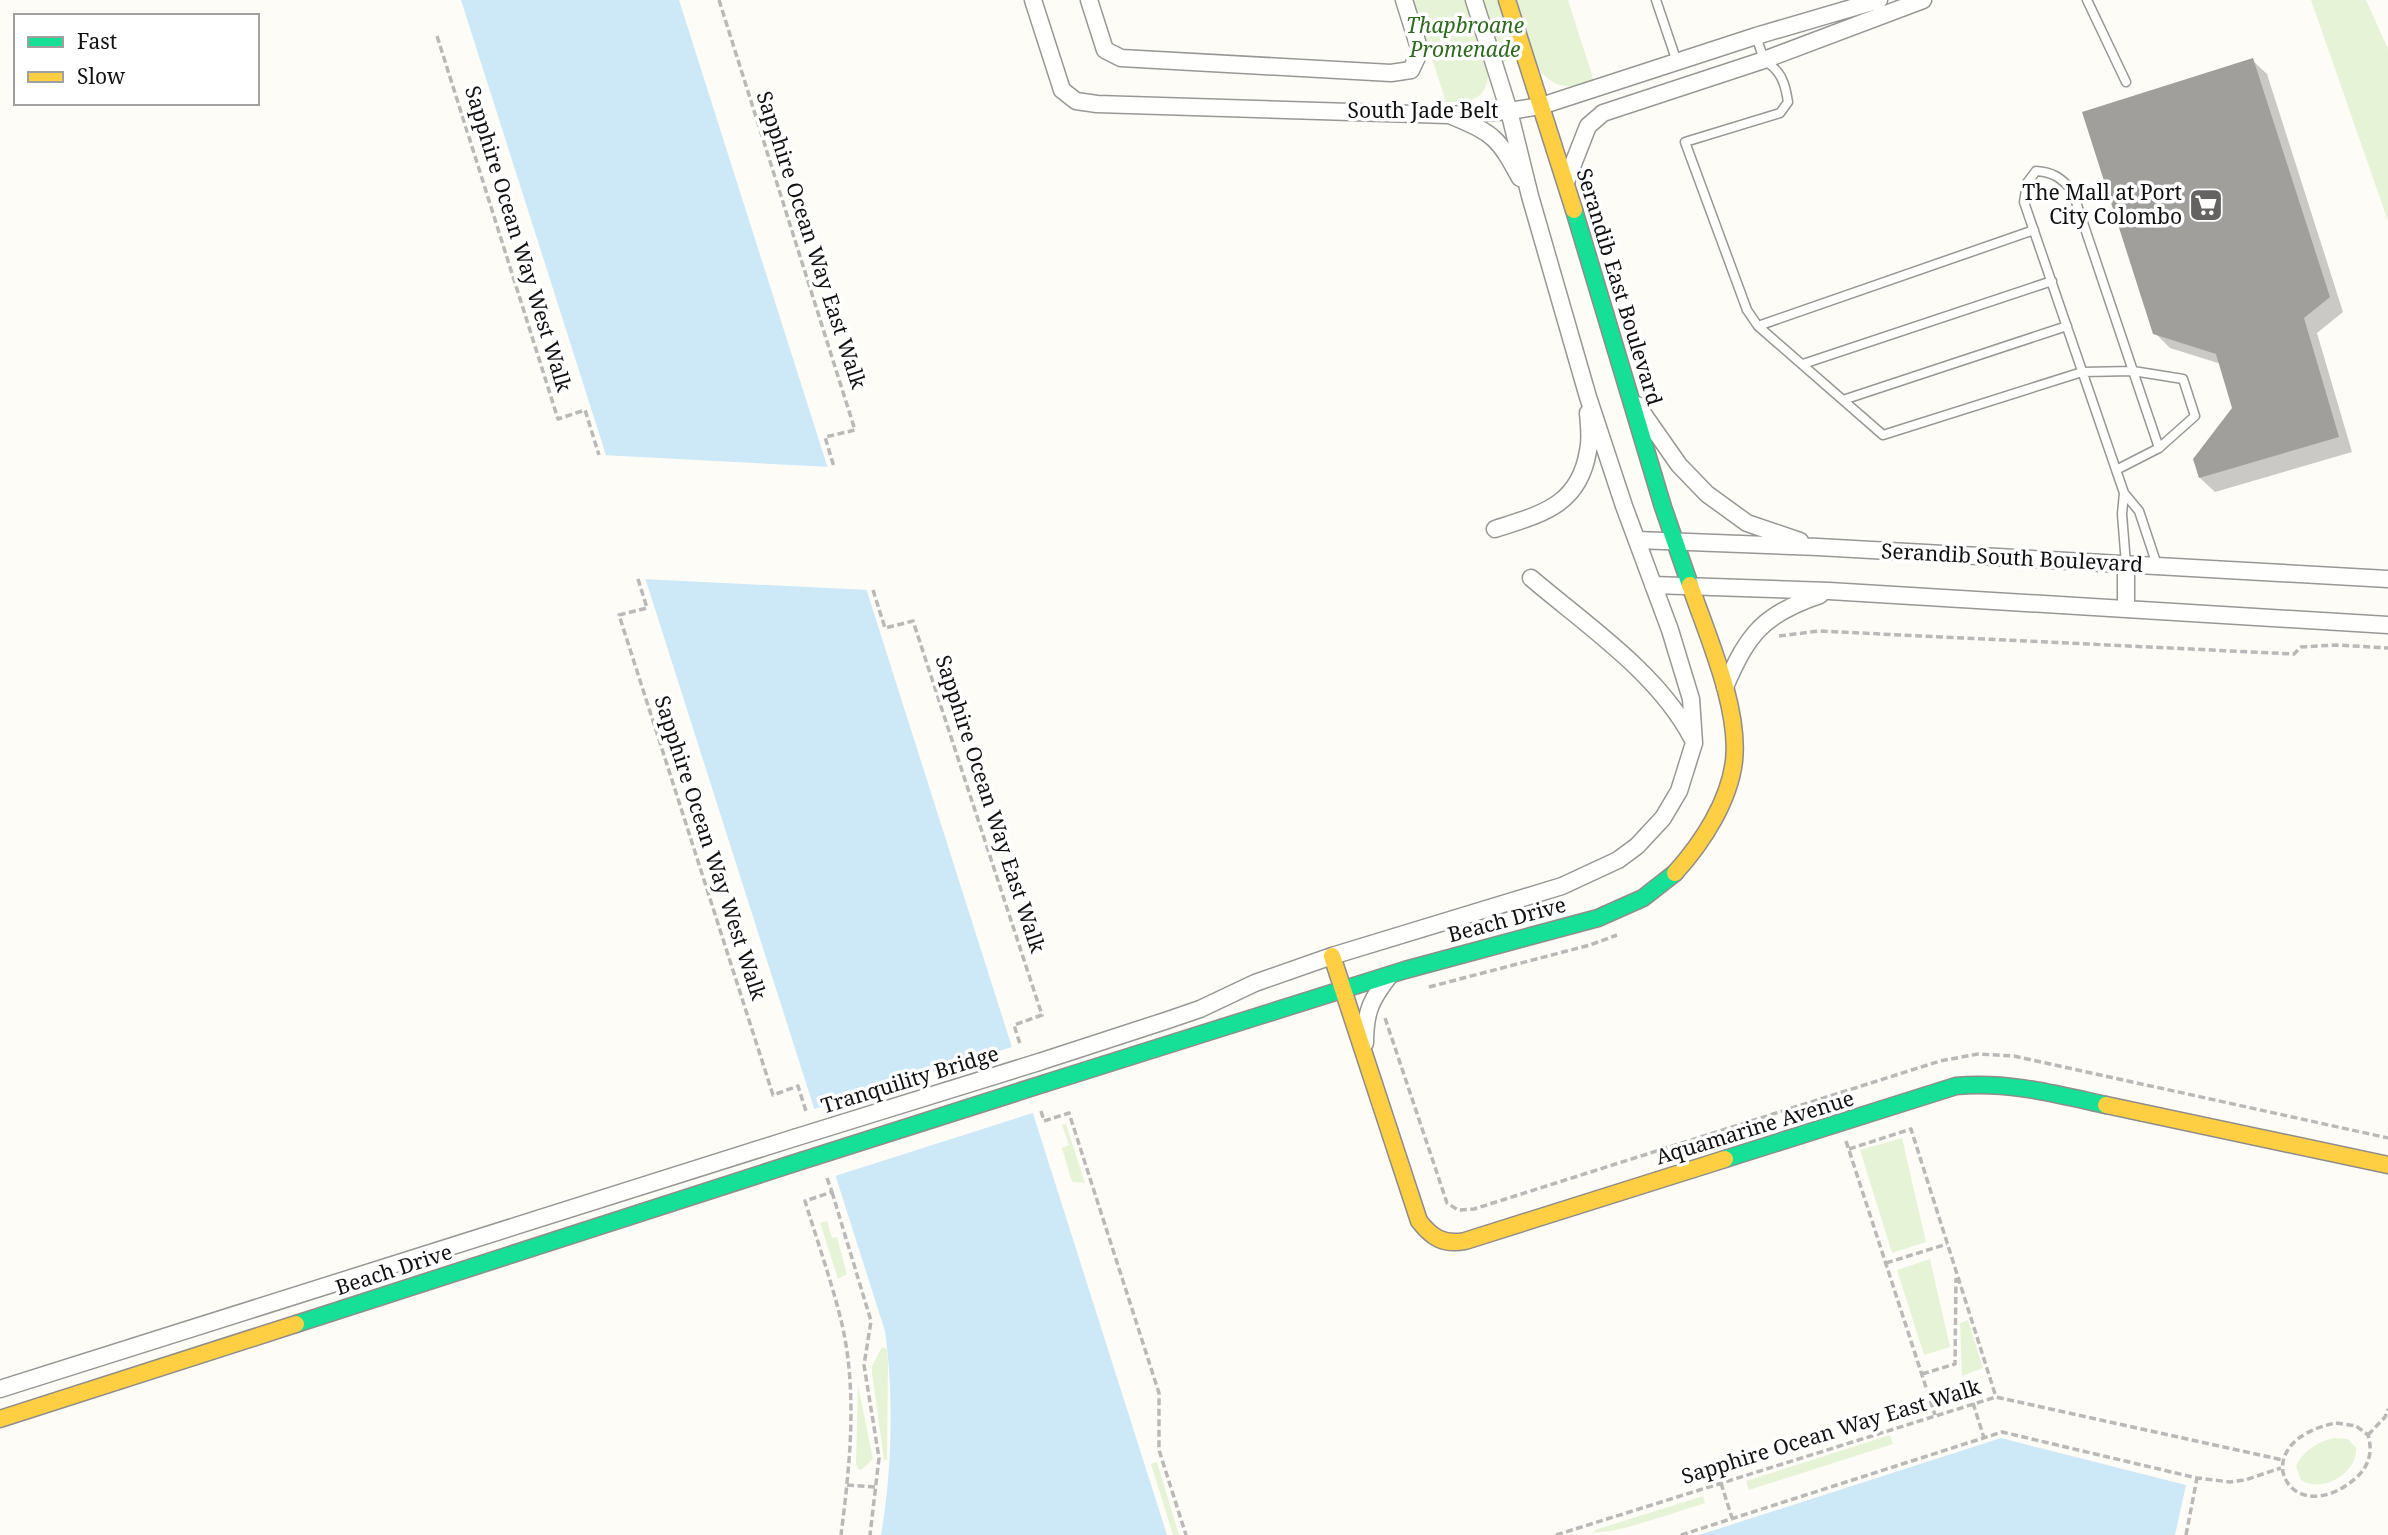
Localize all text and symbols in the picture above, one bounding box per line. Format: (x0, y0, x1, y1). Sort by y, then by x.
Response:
park label: Thapbroane Promenade (1406, 11, 1524, 63)
legend (14, 14, 259, 105)
text: Fast (77, 27, 117, 55)
text: Slow (77, 62, 126, 90)
street label: Sapphire Ocean Way West Walk (459, 82, 579, 396)
street label: Sapphire Ocean Way East Walk (751, 87, 874, 393)
street label: South Jade Belt (1348, 96, 1498, 124)
street label: Serandib East Boulevard (1571, 165, 1669, 409)
place label: The Mall at Port City Colombo (2022, 178, 2182, 230)
supermarket icon: The Mall at Port City Colombo (2187, 186, 2225, 224)
street label: Serandib South Boulevard (1880, 536, 2144, 578)
street label: Sapphire Ocean Way East Walk (930, 651, 1053, 957)
street label: Sapphire Ocean Way West Walk (648, 692, 774, 1004)
street label: Beach Drive (1445, 890, 1569, 948)
street label: Tranquility Bridge (817, 1039, 1002, 1119)
street label: Aquamarine Avenue (1652, 1084, 1857, 1171)
street label: Beach Drive (332, 1237, 456, 1301)
street label: Sapphire Ocean Way East Walk (1678, 1372, 1984, 1490)

